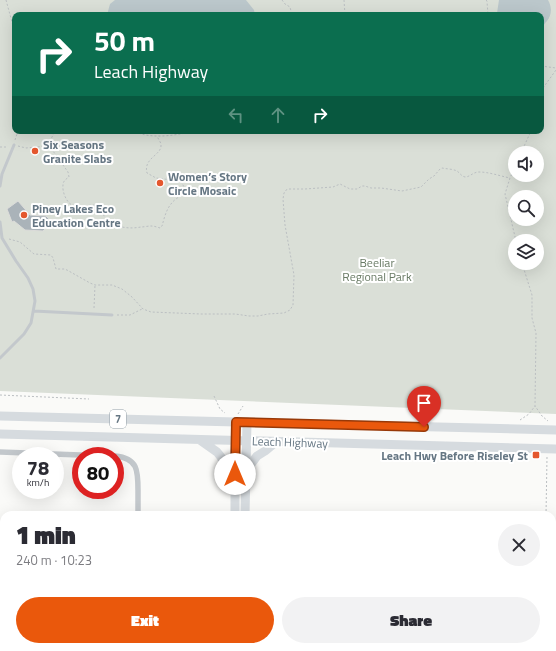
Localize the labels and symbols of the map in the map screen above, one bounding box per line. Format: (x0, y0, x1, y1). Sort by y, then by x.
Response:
place label: Six Seasons Granite Slabs (43, 135, 112, 168)
marker: Six Seasons Granite Slabs (30, 146, 40, 156)
place label: Women’s Story Circle Mosaic (168, 167, 247, 200)
marker: Women’s Story Circle Mosaic (155, 178, 165, 188)
place label: Piney Lakes Eco Education Centre (32, 199, 121, 232)
marker: Piney Lakes Eco Education Centre (19, 210, 29, 220)
park label: Beeliar Regional Park (342, 253, 412, 286)
pin (407, 386, 441, 427)
road number: 7 (110, 410, 126, 428)
street label: Leach Highway (252, 431, 329, 453)
place label: Leach Hwy Before Riseley St (381, 446, 529, 465)
speed limit sign: 80 (72, 447, 124, 499)
marker: Leach Hwy Before Riseley St (531, 450, 541, 460)
position arrow (214, 453, 256, 495)

